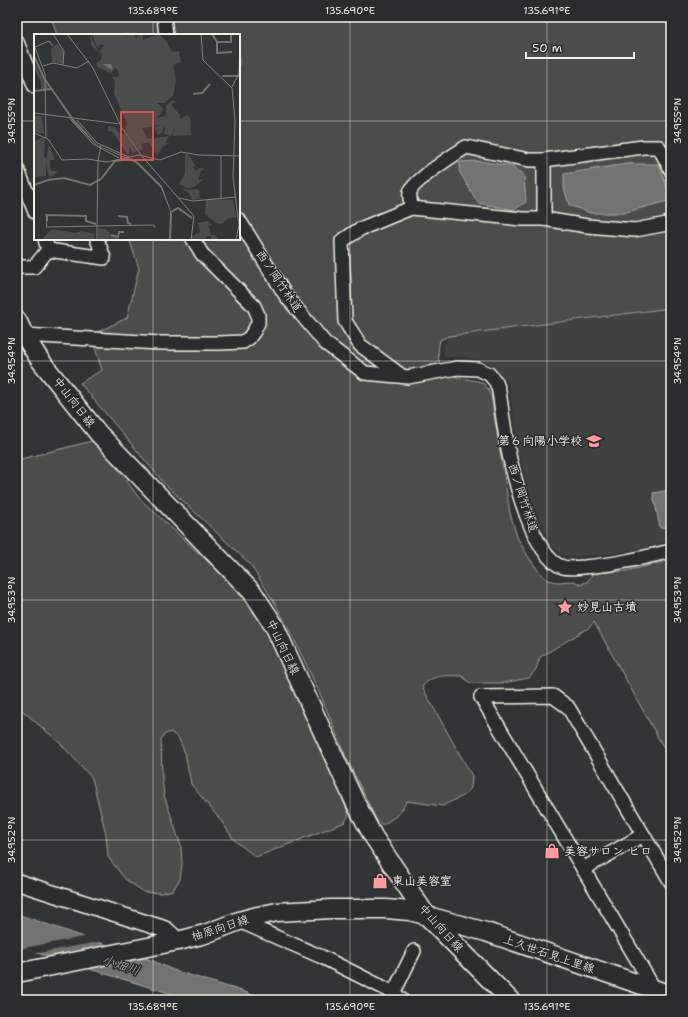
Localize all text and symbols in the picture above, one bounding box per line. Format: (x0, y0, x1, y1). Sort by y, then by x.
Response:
text: 135.689°E (128, 4, 178, 17)
text: 135.690°E (325, 4, 375, 17)
text: 135.691°E (523, 4, 571, 17)
inset map (34, 34, 240, 240)
scale bar (526, 34, 634, 60)
text: 50 m (532, 40, 562, 56)
text: 34.955°N (5, 98, 18, 144)
text: 34.955°N (671, 98, 684, 144)
street label: 西ノ岡竹林道 (252, 247, 306, 315)
text: 34.954°N (5, 337, 18, 385)
text: 34.954°N (671, 337, 684, 385)
street label: 中山向日線 (49, 373, 99, 431)
school or university icon: 第６向陽小学校 (585, 432, 603, 450)
place label: 第６向陽小学校 (498, 433, 582, 449)
street label: 西ノ岡竹林道 (504, 461, 542, 535)
text: 34.953°N (5, 577, 18, 623)
text: 34.953°N (671, 577, 684, 623)
place icon: 妙見山古墳 (556, 598, 574, 616)
place label: 妙見山古墳 (577, 599, 637, 615)
street label: 中山向日線 (263, 617, 303, 677)
text: 34.952°N (5, 817, 18, 863)
text: 34.952°N (671, 817, 684, 863)
shop icon: 美容サロン ヒロ (543, 842, 561, 860)
place label: 美容サロン ヒロ (564, 843, 652, 859)
shop icon: 東山美容室 (371, 872, 389, 890)
place label: 東山美容室 (392, 873, 452, 889)
street label: 中山向日線 (415, 900, 467, 956)
street label: 柚原向日線 (189, 911, 251, 945)
street label: 上久世石見上里線 (501, 931, 597, 977)
water label: 小畑川 (100, 951, 142, 979)
text: 135.689°E (128, 1000, 178, 1013)
text: 135.690°E (325, 1000, 375, 1013)
text: 135.691°E (523, 1000, 571, 1013)

